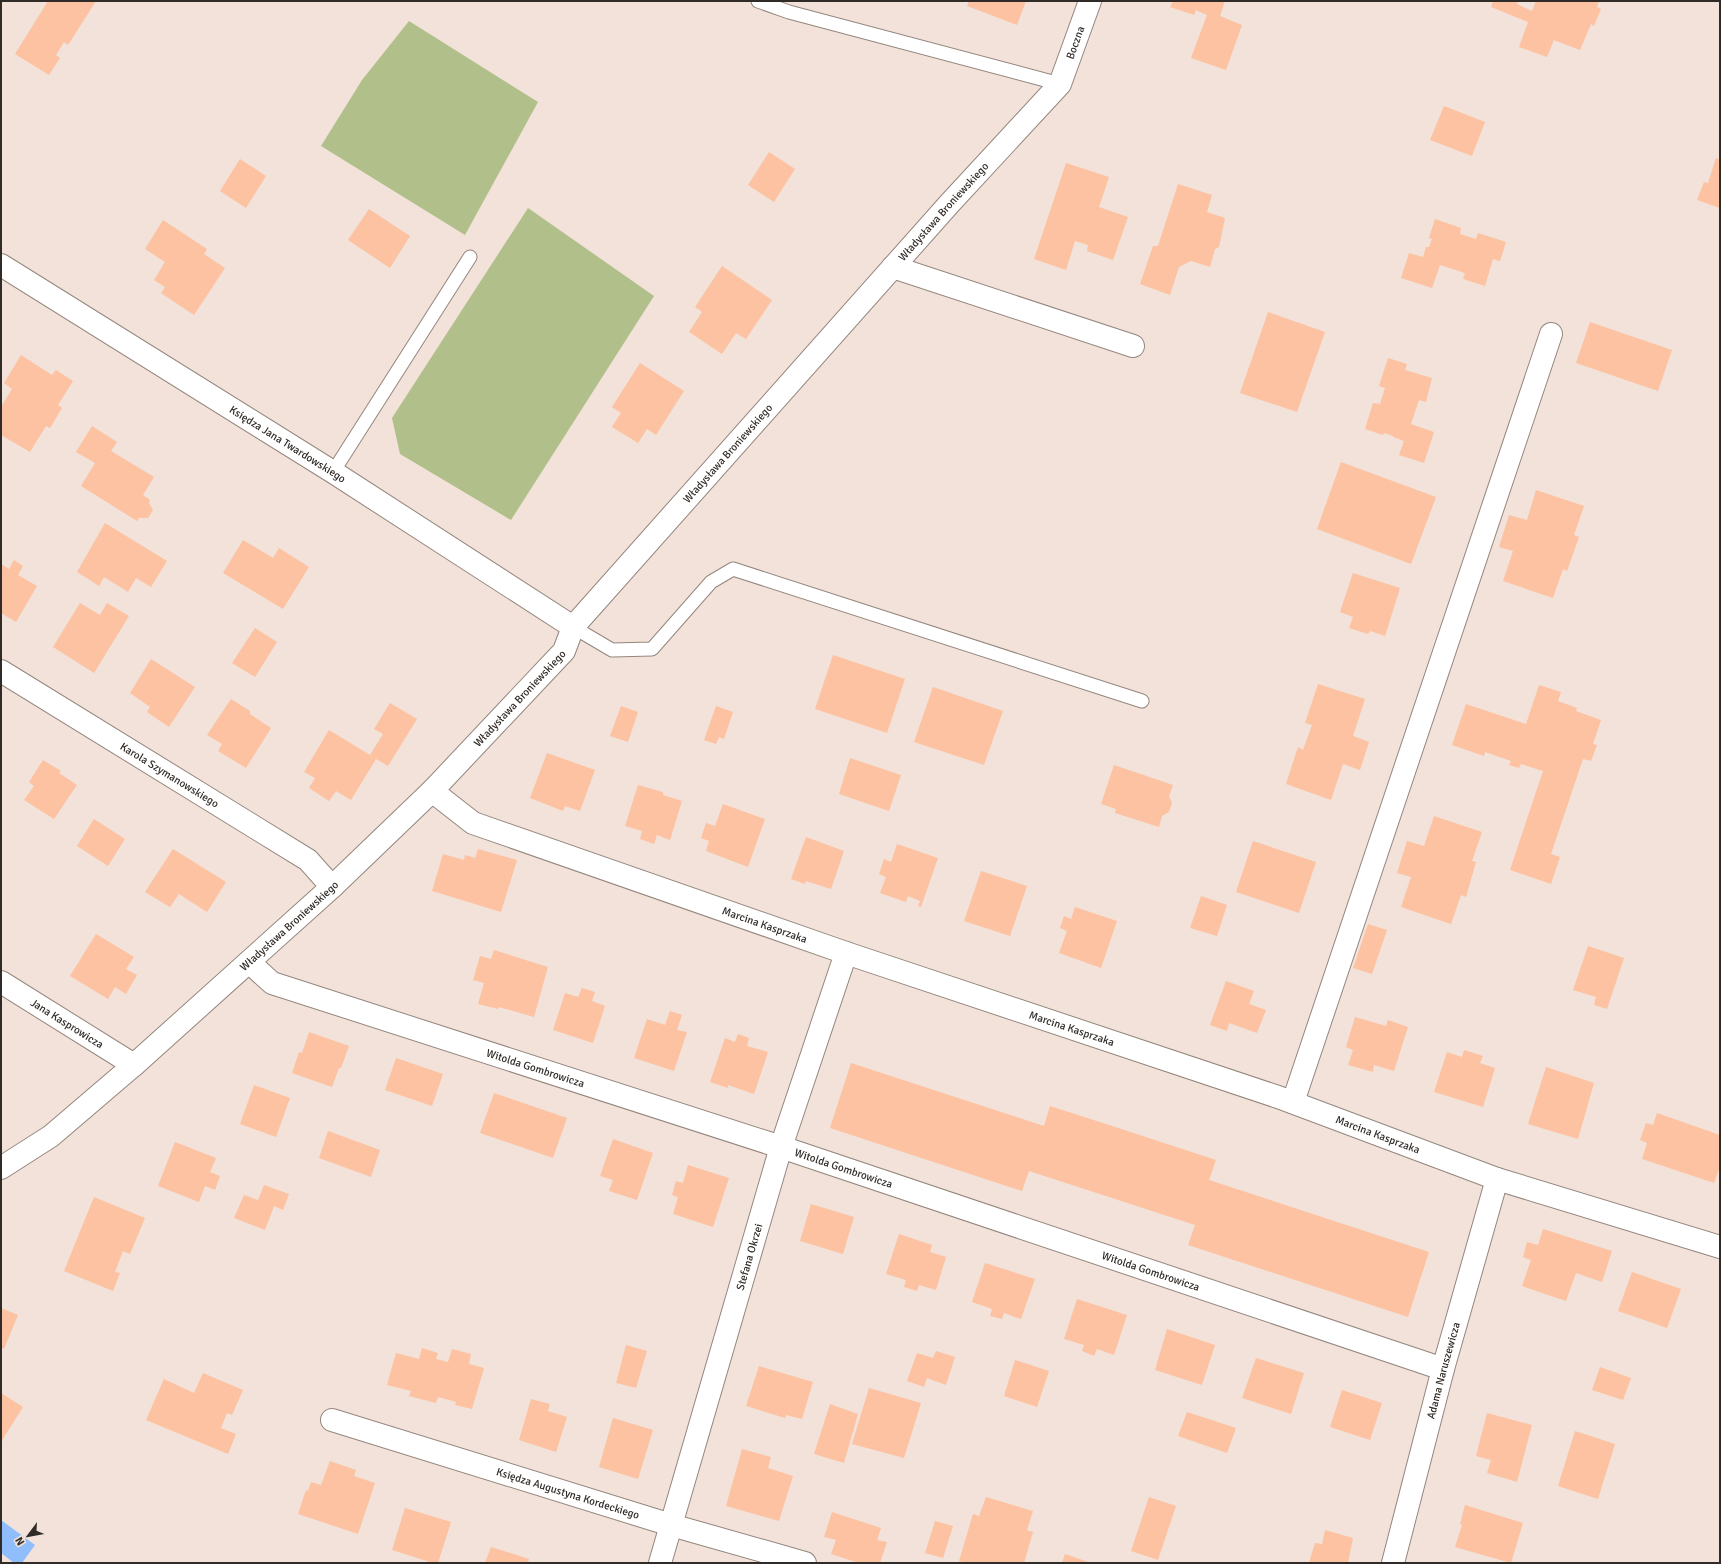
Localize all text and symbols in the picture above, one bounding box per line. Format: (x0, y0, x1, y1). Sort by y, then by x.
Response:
street label: Boczna (1064, 24, 1088, 61)
street label: Władysława Broniewskiego (896, 160, 991, 264)
street label: Władysława Broniewskiego (680, 401, 775, 506)
street label: Księdza Jana Twardowskiego (227, 403, 348, 486)
street label: Władysława Broniewskiego (471, 647, 569, 750)
street label: Karola Szymanowskiego (118, 740, 221, 811)
street label: Władysława Broniewskiego (237, 878, 342, 974)
street label: Marcina Kasprzaka (720, 904, 809, 946)
street label: Jana Kasprowicza (28, 996, 106, 1052)
street label: Marcina Kasprzaka (1027, 1008, 1116, 1049)
street label: Witolda Gombrowicza (485, 1046, 587, 1090)
street label: Marcina Kasprzaka (1334, 1113, 1422, 1157)
street label: Witolda Gombrowicza (793, 1146, 895, 1191)
street label: Stefana Okrzei (734, 1222, 765, 1292)
street label: Witolda Gombrowicza (1100, 1249, 1202, 1294)
street label: Adama Naruszewicza (1424, 1320, 1463, 1420)
street label: Księdza Augustyna Kordeckiego (495, 1465, 641, 1522)
north arrow (8, 1516, 48, 1556)
text: N (12, 1534, 27, 1548)

